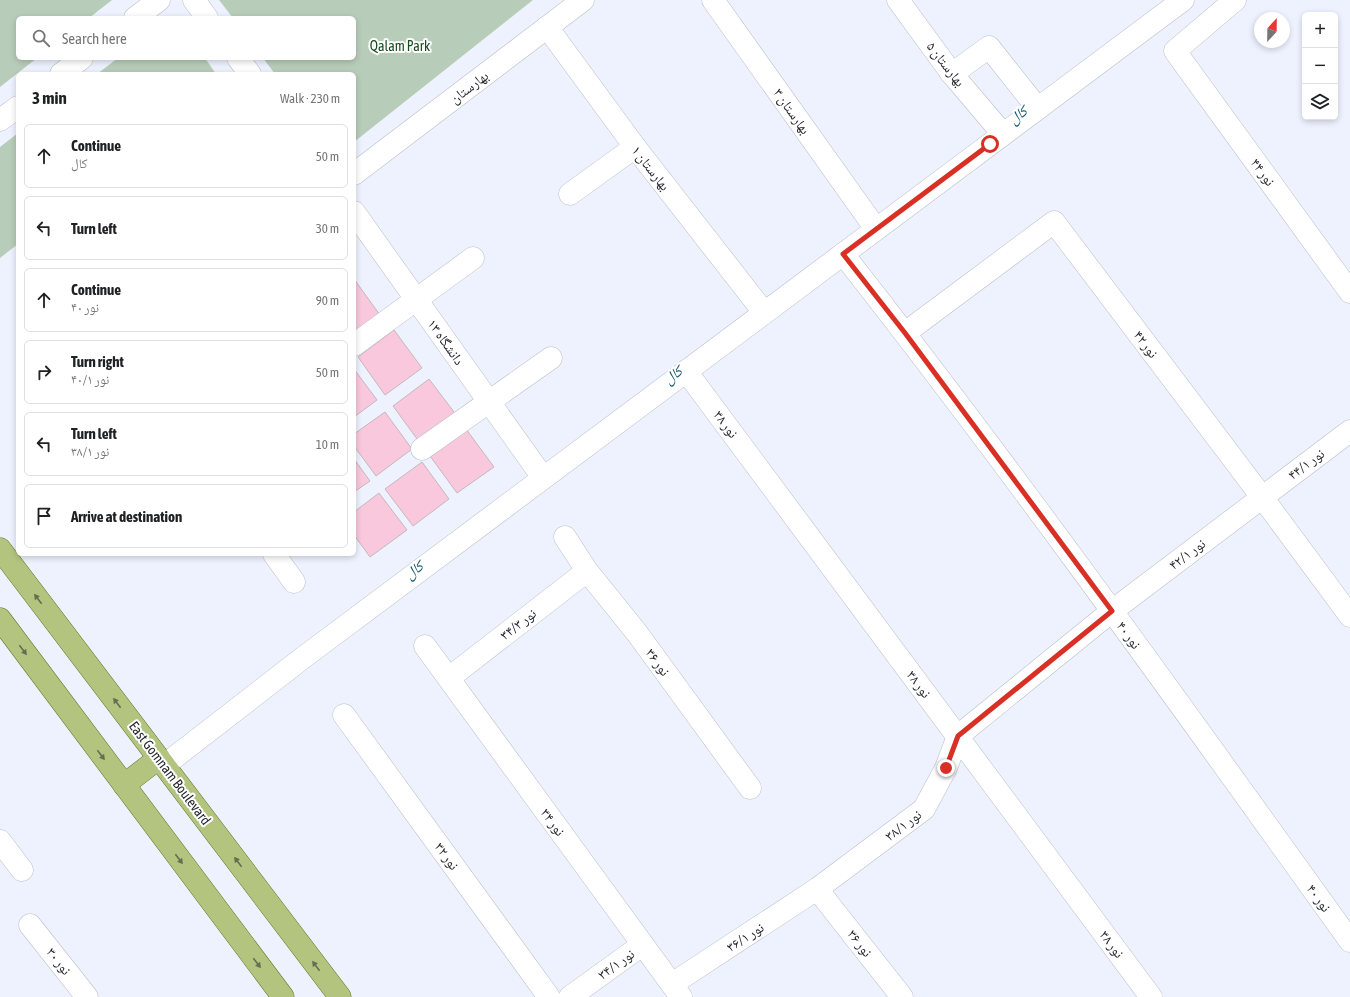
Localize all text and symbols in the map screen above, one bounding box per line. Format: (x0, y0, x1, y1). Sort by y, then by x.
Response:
north arrow (1254, 12, 1290, 48)
map controls (1302, 12, 1338, 120)
button: + (1302, 12, 1338, 48)
search box (16, 16, 356, 60)
icon: search (30, 27, 52, 49)
text: Search here (62, 30, 127, 47)
park label: Qalam Park (370, 38, 430, 54)
street label: بهارستان ۵ (923, 38, 969, 90)
button: − (1302, 48, 1338, 84)
street label: بهارستان (447, 67, 492, 107)
button: layers (1302, 84, 1338, 120)
street label: بهارستان ۳ (770, 85, 814, 138)
text: 3 min (32, 88, 67, 108)
text: Walk · 230 m (280, 91, 340, 106)
water label: کال (1005, 100, 1033, 128)
route start (981, 135, 999, 153)
text: Continue (71, 137, 121, 154)
street label: بهارستان ۱ (628, 142, 674, 194)
icon: ahead (33, 145, 55, 167)
text: 50 m (316, 149, 339, 164)
street label: نور ۴۴ (1247, 155, 1278, 190)
text: کال (71, 156, 87, 171)
icon: left (33, 217, 55, 239)
text: Turn left (71, 220, 117, 237)
text: 30 m (316, 221, 339, 236)
text: Continue (71, 281, 121, 298)
icon: ahead (33, 289, 55, 311)
text: 90 m (316, 293, 339, 308)
text: نور ۴۰ (71, 300, 99, 315)
street label: دانشگاه ۱۳ (424, 316, 468, 368)
street label: نور ۴۲ (1130, 327, 1162, 362)
text: Turn right (71, 353, 124, 370)
water label: کال (660, 360, 688, 388)
icon: right (33, 361, 55, 383)
text: 50 m (316, 365, 339, 380)
text: نور ۴۰/۱ (71, 372, 109, 387)
street label: نور ۳۸ (710, 407, 742, 442)
text: Turn left (71, 425, 117, 442)
icon: left (33, 433, 55, 455)
text: 10 m (316, 437, 339, 452)
text: نور ۳۸/۱ (71, 444, 109, 459)
street label: نور ۴۴/۱ (1285, 445, 1328, 484)
icon: arrive (33, 505, 55, 527)
text: Arrive at destination (71, 508, 182, 525)
street label: نور ۴۲/۱ (1166, 535, 1209, 574)
water label: کال (401, 555, 429, 583)
one-way arrow (34, 594, 43, 605)
street label: نور ۳۴/۳ (497, 605, 540, 644)
street label: نور ۴۰ (1113, 618, 1144, 653)
one-way arrow (19, 645, 28, 656)
street label: نور ۳۶ (642, 645, 673, 680)
street label: نور ۳۸ (903, 667, 935, 702)
one-way arrow (113, 698, 121, 708)
street label: East Gomnam Boulevard (126, 718, 214, 828)
one-way arrow (97, 749, 105, 760)
route end (937, 759, 955, 777)
street label: نور ۳۴ (537, 805, 568, 840)
street label: نور ۳۸/۱ (882, 806, 925, 845)
street label: نور ۳۲ (431, 839, 462, 874)
one-way arrow (175, 853, 183, 864)
one-way arrow (234, 857, 242, 868)
street label: نور ۴۰ (1303, 881, 1334, 916)
street label: نور ۳۶/۱ (723, 919, 767, 956)
street label: نور ۳۶ (844, 926, 876, 961)
street label: نور ۳۸ (1096, 927, 1128, 962)
street label: نور ۳۰ (43, 944, 75, 979)
street label: نور ۳۴/۱ (595, 945, 638, 983)
one-way arrow (253, 957, 261, 968)
one-way arrow (313, 961, 321, 971)

